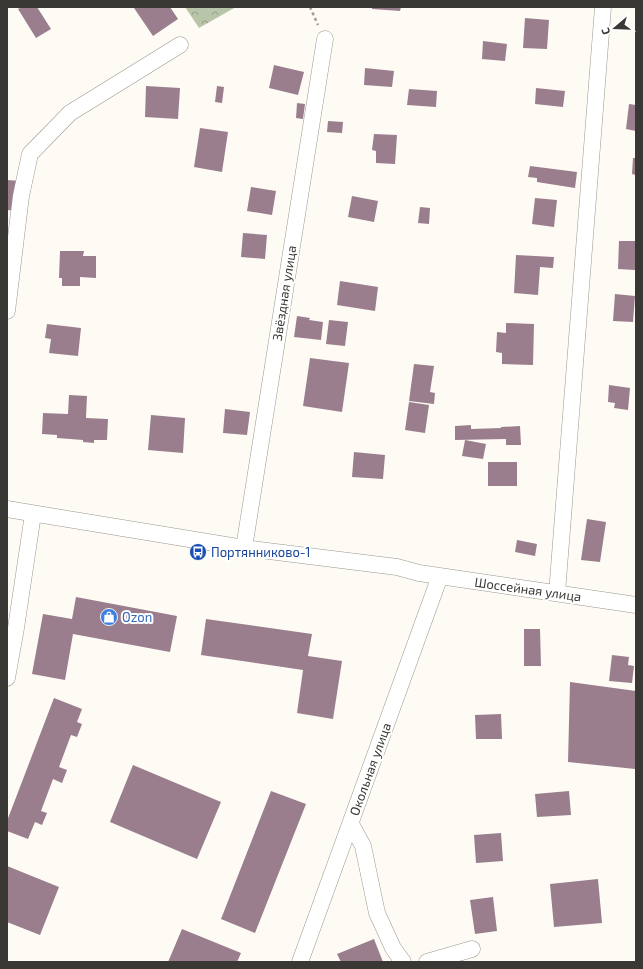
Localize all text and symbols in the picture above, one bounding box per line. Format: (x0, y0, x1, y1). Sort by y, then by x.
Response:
north arrow (595, 8, 635, 48)
text: С (598, 26, 612, 37)
street label: Звёздная улица (269, 244, 299, 342)
bus stop icon: Портянниково-1 (188, 542, 208, 562)
place label: Портянниково-1 (211, 544, 310, 560)
street label: Шоссейная улица (474, 574, 582, 604)
shop icon: Ozon (99, 607, 119, 627)
place label: Ozon (122, 609, 152, 625)
street label: Окольная улица (346, 720, 394, 818)

